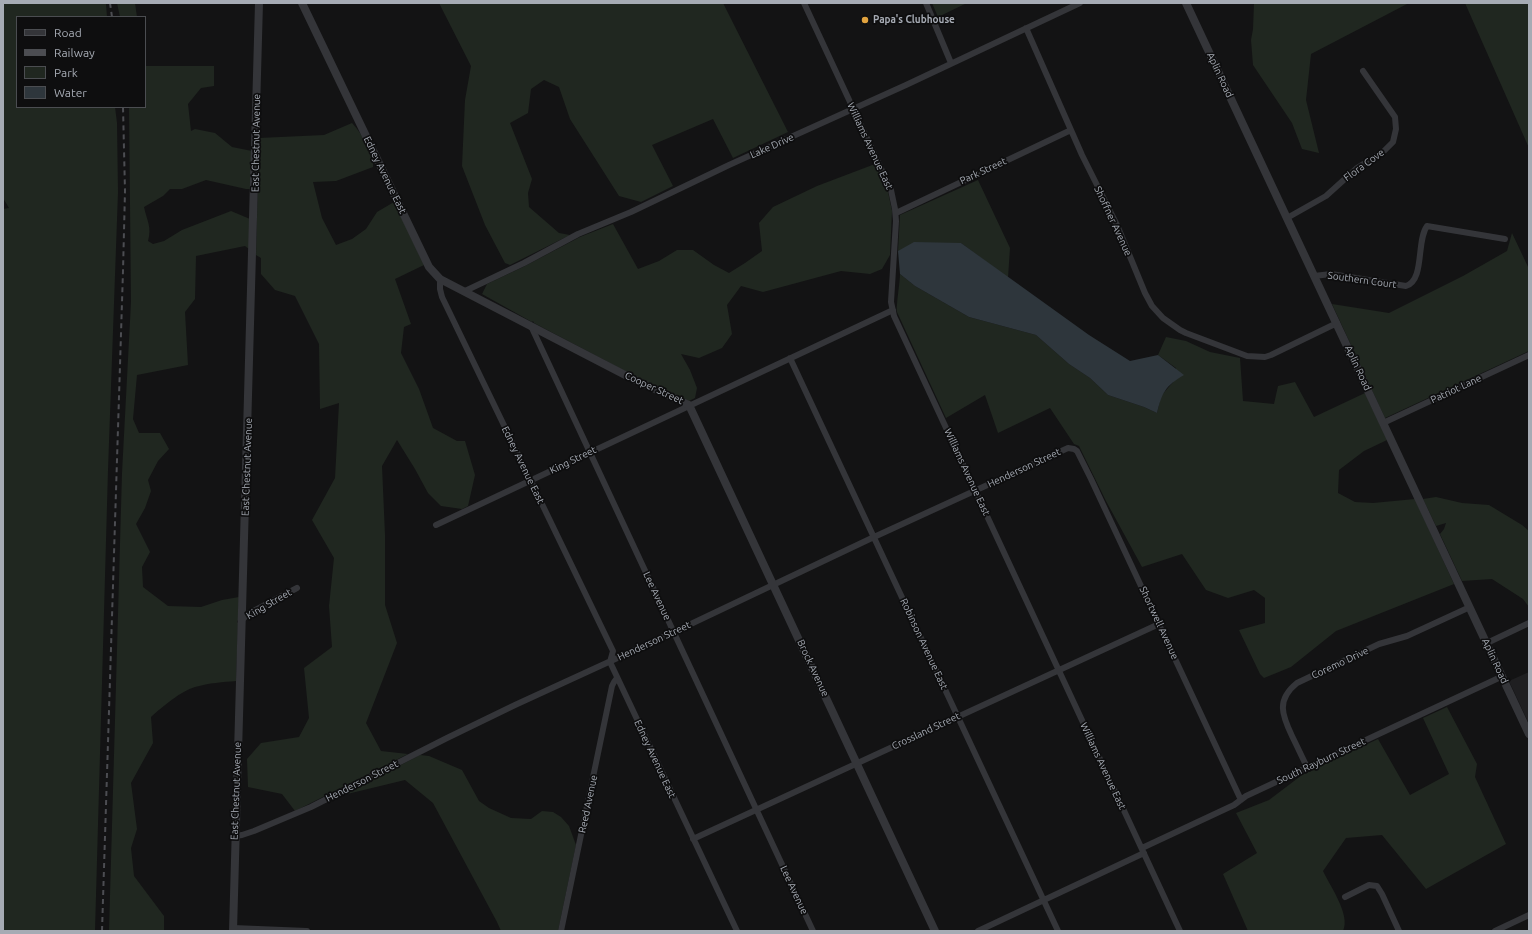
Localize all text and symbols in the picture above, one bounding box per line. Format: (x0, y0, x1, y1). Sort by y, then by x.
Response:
place label: Papa's Clubhouse (873, 14, 955, 26)
marker: Papa's Clubhouse (860, 15, 870, 25)
legend (16, 16, 146, 108)
text: Road (54, 26, 82, 39)
text: Railway (54, 46, 95, 59)
street label: Aplin Road (1204, 51, 1236, 99)
text: Park (54, 66, 78, 79)
text: Water (54, 86, 87, 99)
street label: East Chestnut Avenue (249, 94, 263, 192)
street label: Williams Avenue East (845, 100, 895, 192)
street label: Lake Drive (748, 131, 796, 161)
street label: Edney Avenue East (361, 134, 409, 216)
street label: Flora Cove (1341, 146, 1387, 184)
street label: Park Street (958, 155, 1008, 187)
street label: Shoffner Avenue (1092, 184, 1134, 258)
street label: Southern Court (1327, 269, 1397, 291)
street label: Aplin Road (1342, 344, 1374, 392)
street label: Cooper Street (623, 369, 685, 407)
street label: Patriot Lane (1429, 372, 1483, 406)
street label: East Chestnut Avenue (239, 418, 255, 516)
street label: Edney Avenue East (499, 424, 547, 506)
street label: Williams Avenue East (942, 426, 992, 518)
street label: King Street (548, 444, 598, 476)
street label: Henderson Street (985, 446, 1063, 490)
street label: Lee Avenue (641, 570, 673, 622)
street label: Shortwell Avenue (1137, 585, 1181, 661)
street label: King Street (244, 586, 294, 622)
street label: Robinson Avenue East (898, 596, 950, 692)
street label: Henderson Street (615, 619, 693, 663)
street label: Aplin Road (1479, 637, 1511, 685)
street label: Brock Avenue (795, 638, 831, 698)
street label: Coremo Drive (1310, 645, 1370, 681)
street label: Crossland Street (890, 710, 962, 752)
street label: Edney Avenue East (632, 718, 678, 800)
street label: Williams Avenue East (1078, 720, 1128, 812)
street label: South Rayburn Street (1275, 735, 1367, 787)
street label: East Chestnut Avenue (228, 742, 244, 840)
street label: Henderson Street (324, 758, 400, 804)
street label: Reed Avenue (576, 774, 600, 834)
street label: Lee Avenue (778, 864, 810, 916)

